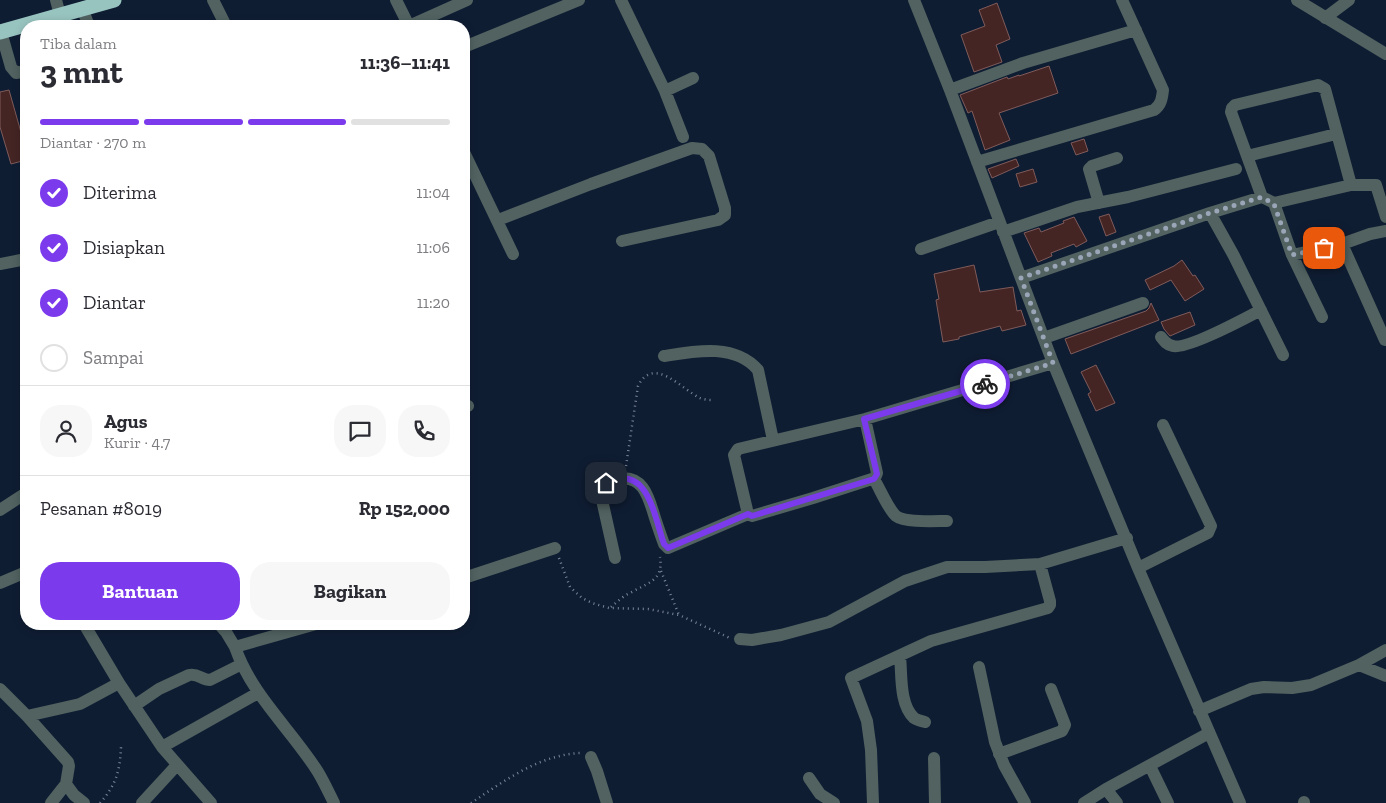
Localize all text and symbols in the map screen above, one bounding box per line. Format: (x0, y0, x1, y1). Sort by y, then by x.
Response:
text: Tiba dalam (40, 34, 117, 53)
text: 11:36–11:41 (360, 51, 450, 74)
text: 3 mnt (40, 53, 123, 91)
text: Diantar · 270 m (40, 133, 146, 152)
icon: check (40, 179, 68, 207)
text: Diterima (83, 181, 157, 204)
text: 11:04 (416, 183, 450, 202)
pin (1303, 227, 1345, 269)
icon: check (40, 234, 68, 262)
icon: bag (1310, 234, 1338, 262)
text: Disiapkan (83, 236, 165, 259)
text: 11:06 (416, 238, 450, 257)
icon: check (40, 289, 68, 317)
text: Diantar (83, 291, 146, 314)
text: 11:20 (417, 293, 450, 312)
text: Sampai (83, 346, 144, 369)
courier (960, 359, 1010, 409)
icon: bike (971, 370, 999, 398)
button: person (40, 405, 92, 457)
button: chat (334, 405, 386, 457)
button: phone (398, 405, 450, 457)
text: Agus (104, 410, 147, 433)
text: Kurir · 4.7 (104, 433, 170, 452)
pin (585, 462, 627, 504)
icon: home (592, 469, 620, 497)
text: Pesanan #8019 (40, 497, 162, 520)
text: Rp 152,000 (359, 497, 450, 520)
button: Bantuan (40, 562, 240, 620)
button: Bagikan (250, 562, 450, 620)

